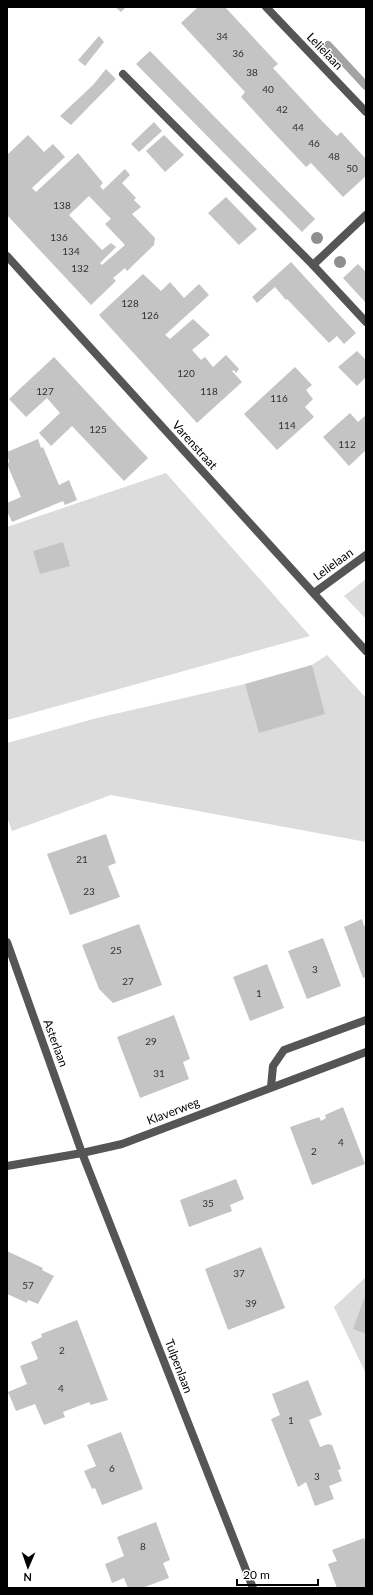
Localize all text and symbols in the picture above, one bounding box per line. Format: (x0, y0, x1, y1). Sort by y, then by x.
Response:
street label: Lelielaan (304, 29, 346, 73)
house number: 34 (216, 30, 228, 42)
house number: 36 (232, 47, 244, 59)
house number: 38 (246, 66, 258, 78)
house number: 40 (262, 83, 274, 95)
house number: 42 (276, 103, 288, 115)
house number: 44 (292, 121, 304, 133)
house number: 46 (308, 137, 320, 149)
house number: 48 (328, 150, 340, 162)
house number: 50 (346, 162, 358, 174)
house number: 138 (53, 199, 71, 211)
house number: 136 (50, 231, 68, 243)
house number: 134 (62, 245, 80, 257)
house number: 132 (71, 262, 89, 274)
house number: 128 (121, 297, 139, 309)
house number: 126 (141, 309, 159, 321)
house number: 120 (177, 367, 195, 379)
house number: 127 (36, 385, 54, 397)
house number: 118 (200, 385, 218, 397)
house number: 116 (270, 392, 288, 404)
street label: Varenstraat (169, 418, 221, 473)
house number: 114 (278, 419, 296, 431)
house number: 125 (89, 423, 107, 435)
house number: 112 (338, 438, 356, 450)
street label: Lelielaan (310, 545, 356, 583)
house number: 21 (76, 853, 88, 865)
house number: 23 (83, 885, 95, 897)
house number: 25 (110, 944, 122, 956)
house number: 3 (312, 963, 318, 975)
house number: 27 (122, 975, 134, 987)
house number: 1 (256, 987, 262, 999)
street label: Asterlaan (40, 1017, 72, 1069)
house number: 29 (145, 1035, 157, 1047)
house number: 31 (153, 1067, 165, 1079)
street label: Klaverweg (145, 1094, 201, 1128)
house number: 4 (338, 1136, 344, 1148)
house number: 2 (311, 1145, 317, 1157)
house number: 35 (202, 1197, 214, 1209)
house number: 37 (233, 1267, 245, 1279)
house number: 57 (22, 1279, 34, 1291)
house number: 39 (245, 1297, 257, 1309)
street label: Tulpenlaan (162, 1337, 196, 1395)
house number: 2 (59, 1344, 65, 1356)
house number: 4 (58, 1382, 64, 1394)
house number: 1 (288, 1414, 294, 1426)
house number: 6 (109, 1462, 115, 1474)
house number: 3 (314, 1470, 320, 1482)
house number: 8 (140, 1540, 146, 1552)
north arrow (8, 1547, 48, 1587)
scale bar (237, 1561, 318, 1587)
text: 20 m (243, 1567, 270, 1582)
text: N (23, 1571, 32, 1584)

